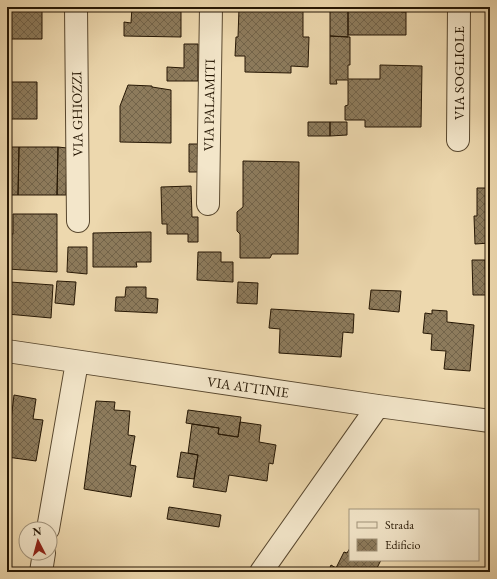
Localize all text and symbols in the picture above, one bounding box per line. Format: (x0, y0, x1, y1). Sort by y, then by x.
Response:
street label: VIA SOGLIOLE (450, 26, 468, 120)
street label: VIA PALAMITI (199, 59, 219, 151)
street label: VIA GHIOZZI (67, 71, 87, 157)
street label: VIA ATTINIE (206, 372, 290, 402)
legend (349, 509, 479, 561)
text: Strada (385, 517, 414, 533)
north arrow (18, 521, 58, 561)
text: N (32, 524, 42, 538)
text: Edificio (385, 537, 421, 553)

